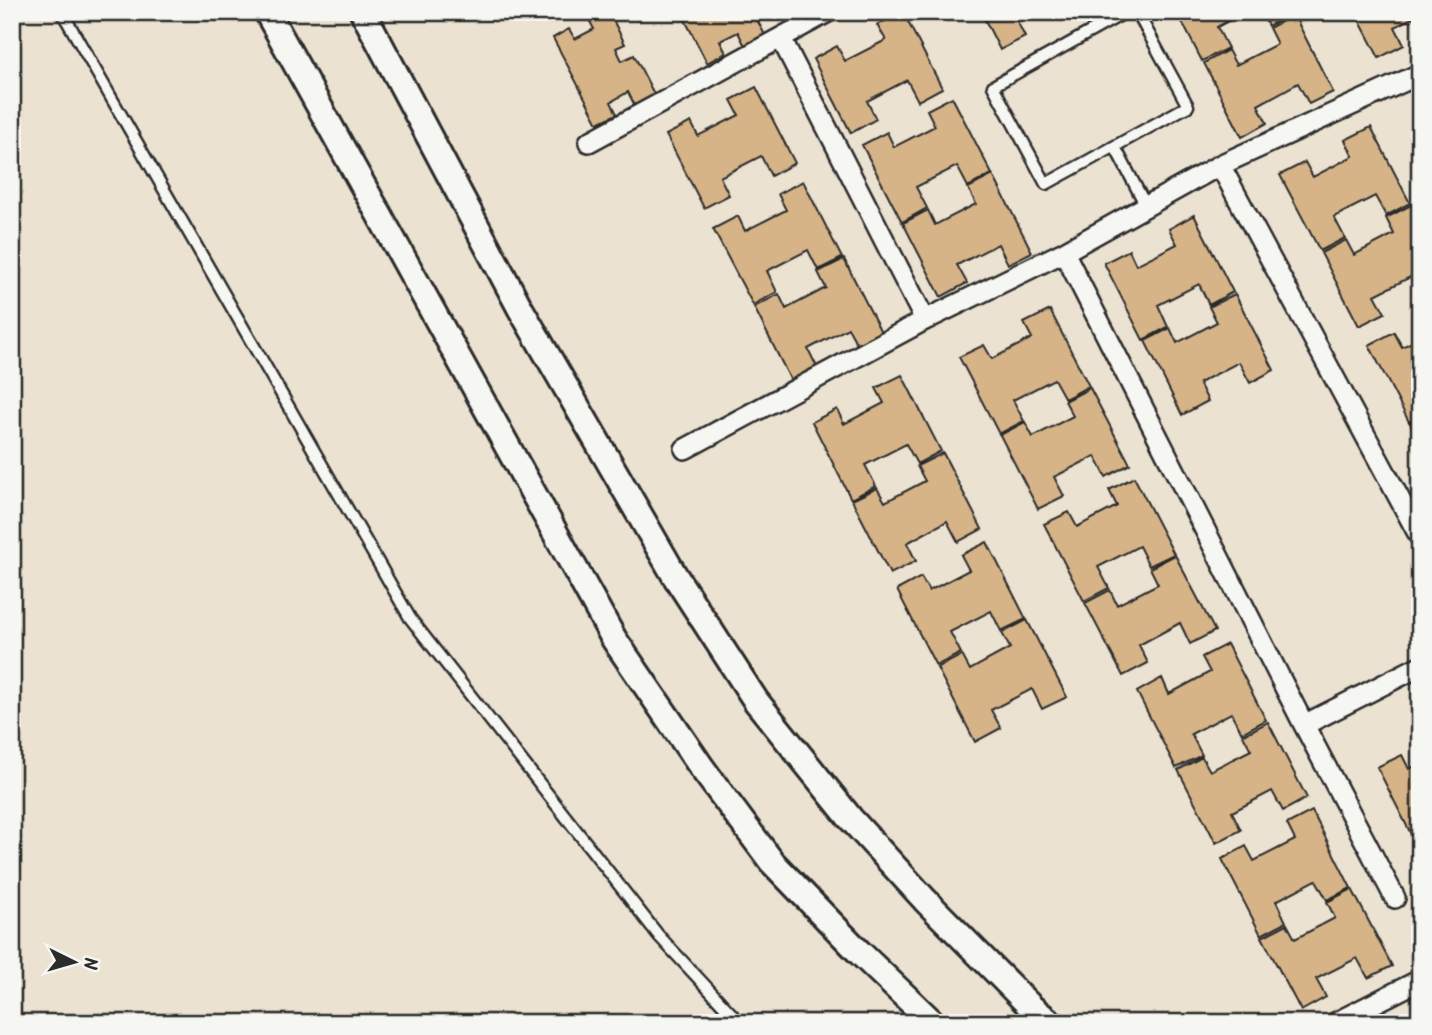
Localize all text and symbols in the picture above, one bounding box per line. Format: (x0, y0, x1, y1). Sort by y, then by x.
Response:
north arrow (38, 926, 108, 996)
text: N (73, 956, 104, 971)

